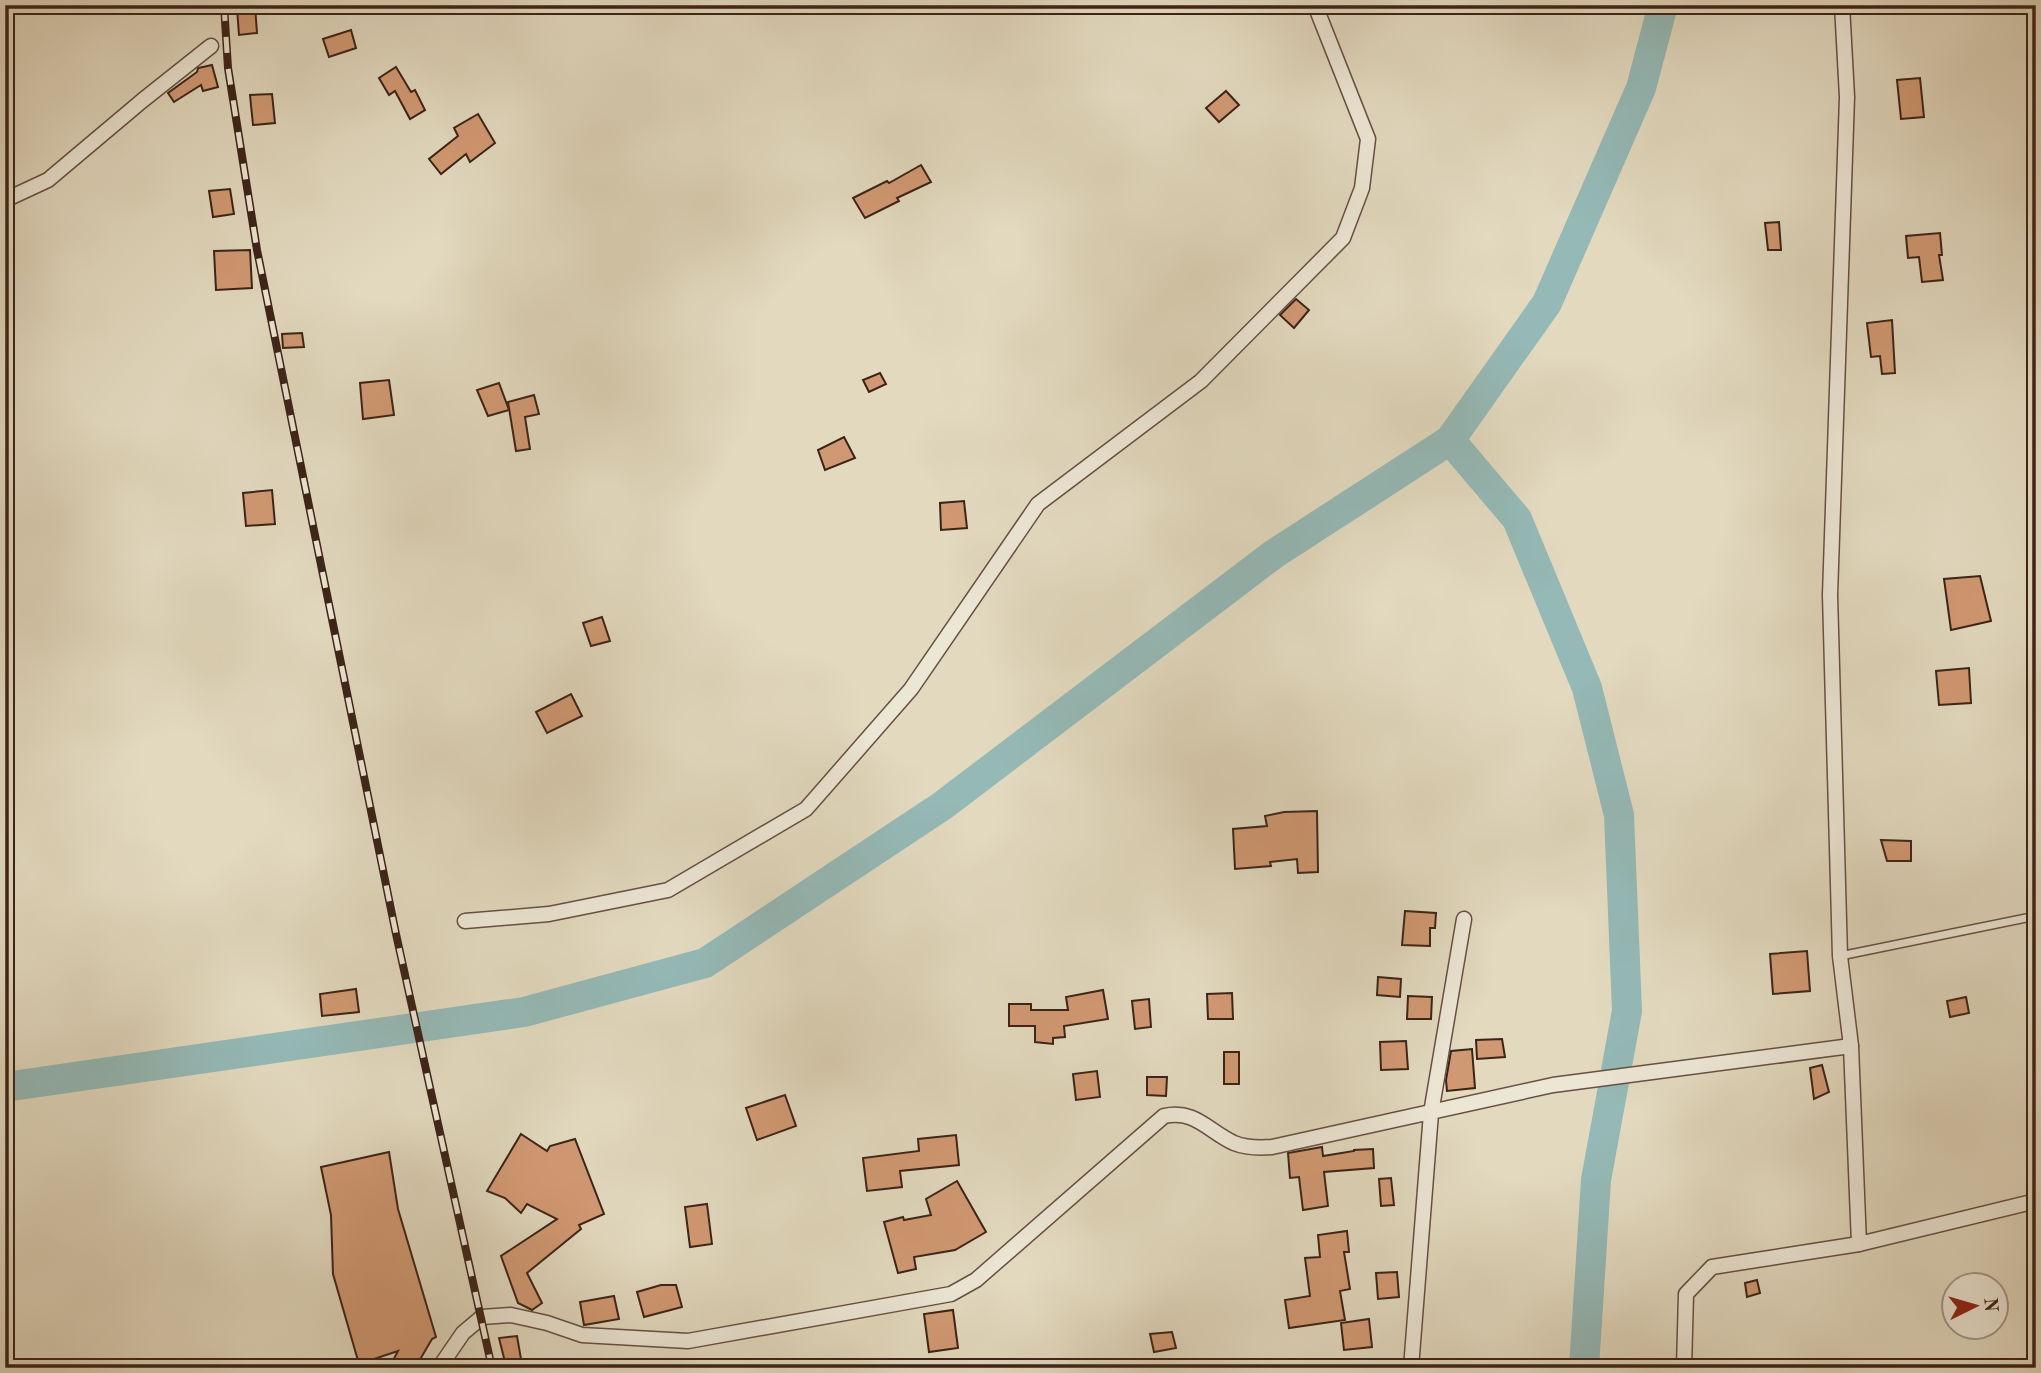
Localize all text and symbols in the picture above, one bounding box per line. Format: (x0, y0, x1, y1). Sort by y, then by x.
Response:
north arrow (1940, 1272, 2010, 1342)
text: N (1979, 1297, 2000, 1313)

